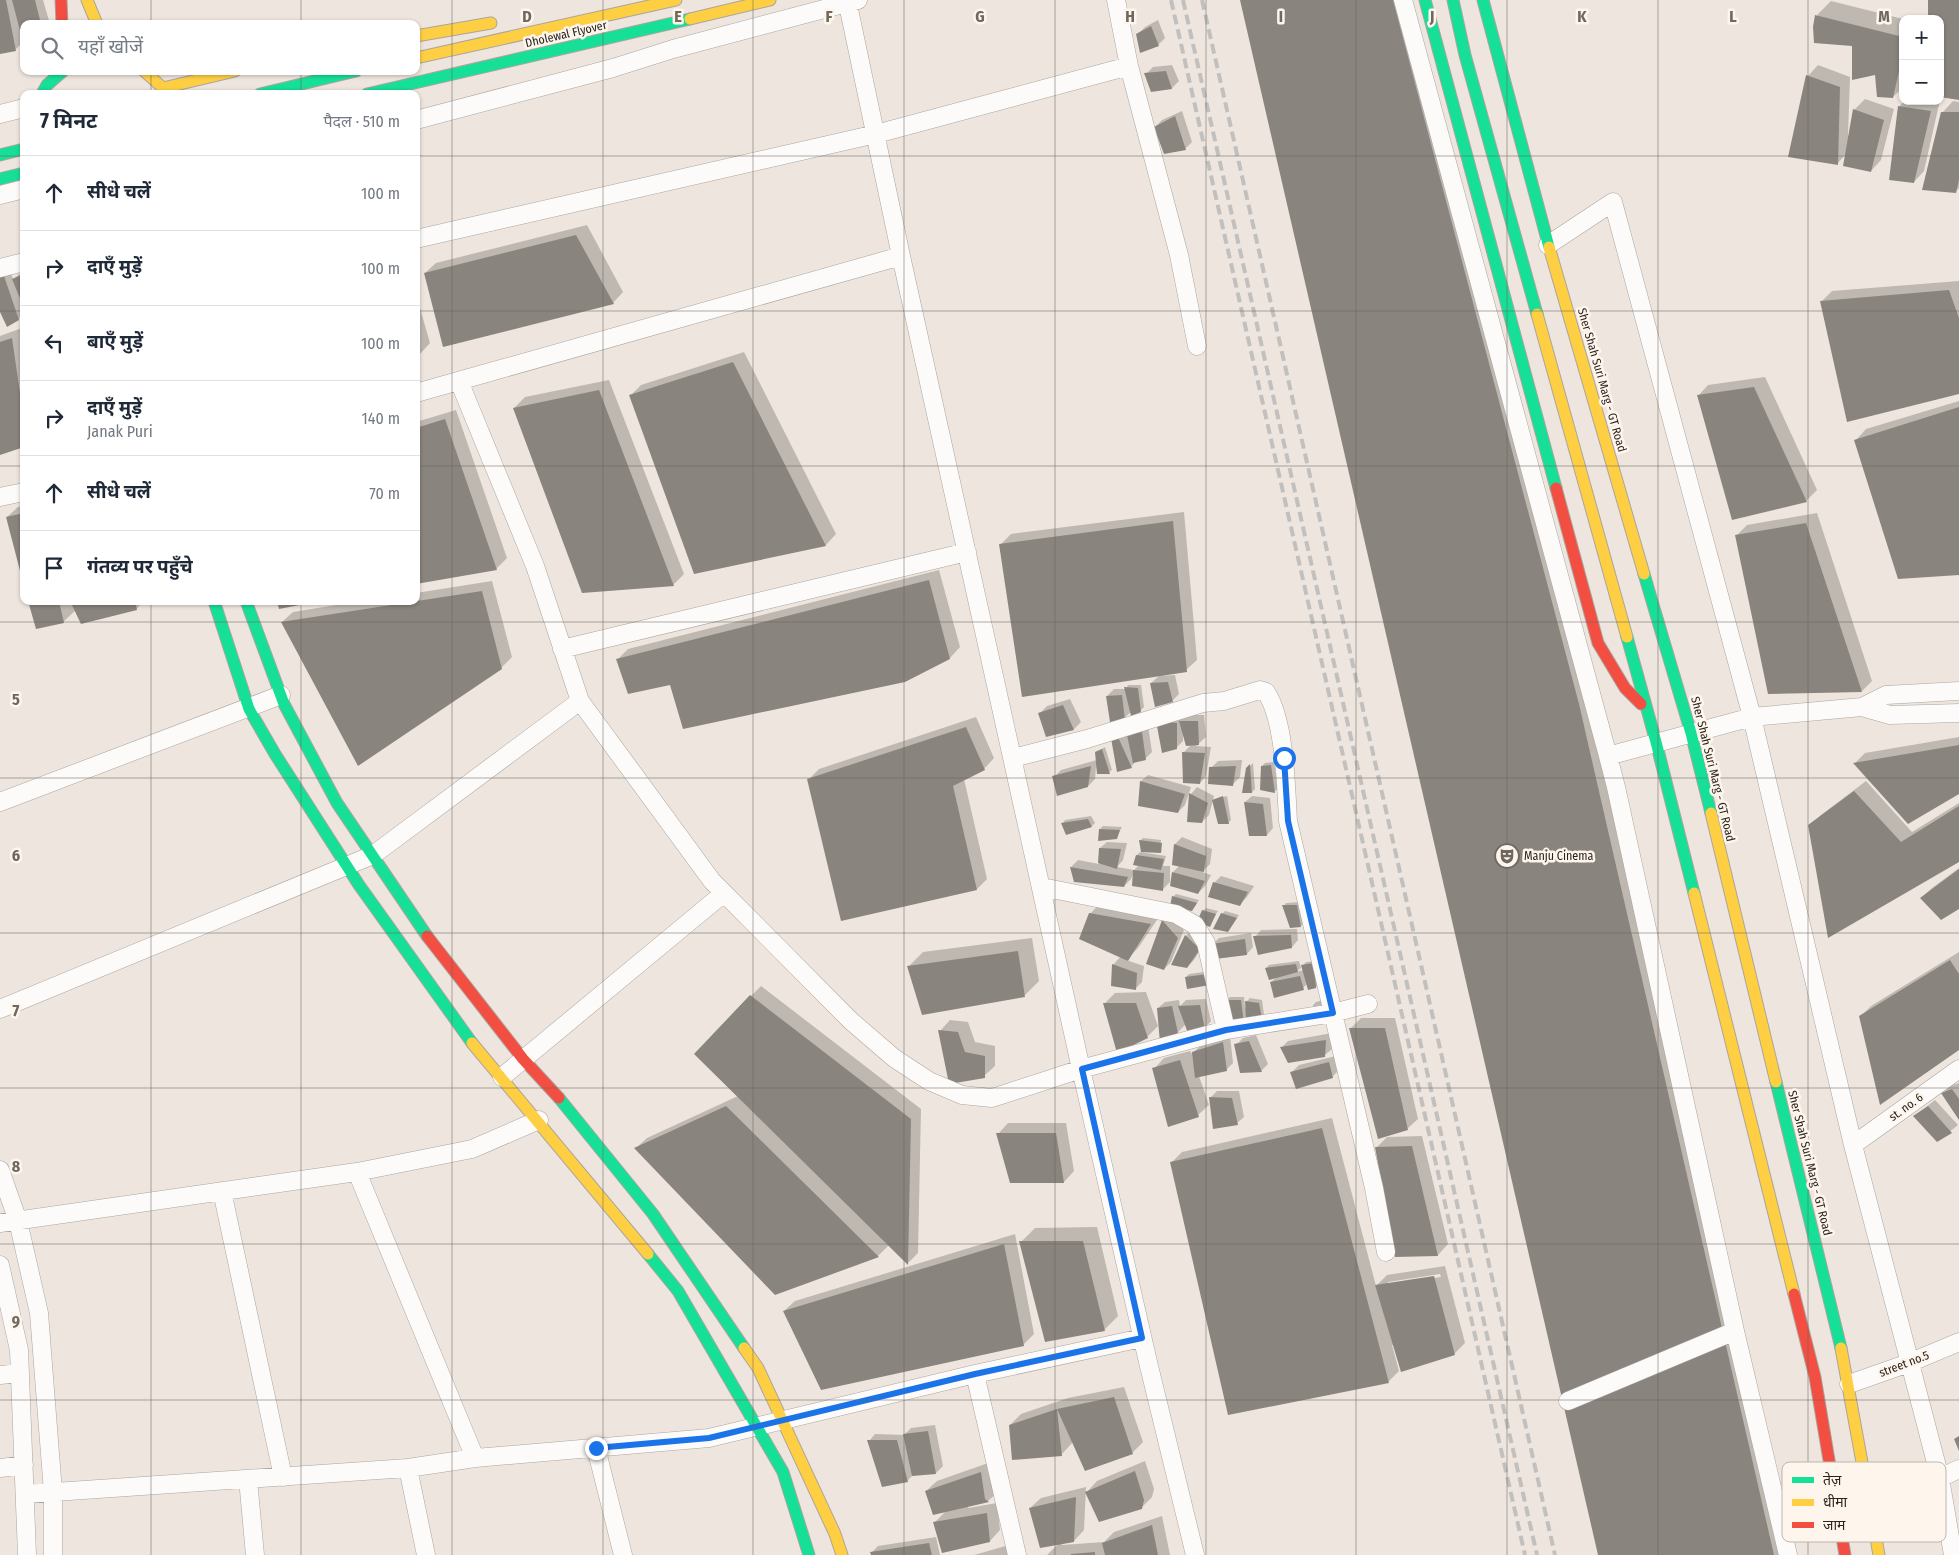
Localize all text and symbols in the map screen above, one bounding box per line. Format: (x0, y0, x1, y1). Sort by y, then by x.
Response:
text: E (674, 7, 682, 26)
text: F (825, 7, 833, 26)
text: G (975, 7, 985, 26)
text: H (1125, 7, 1135, 26)
text: I (1279, 7, 1283, 26)
text: J (1429, 7, 1434, 26)
text: K (1577, 7, 1587, 26)
text: L (1729, 7, 1737, 26)
text: M (1878, 7, 1890, 26)
map controls (1899, 15, 1944, 105)
button: + (1899, 15, 1944, 60)
street label: Dholewal Flyover (524, 18, 608, 50)
search box (20, 20, 420, 75)
icon: search (38, 34, 66, 62)
text: यहाँ खोजें (78, 35, 143, 58)
button: − (1899, 60, 1944, 105)
text: 7 मिनट (40, 108, 97, 134)
text: पैदल · 510 m (323, 112, 400, 131)
icon: ahead (40, 179, 68, 207)
text: सीधे चलें (87, 180, 151, 203)
text: 100 m (361, 184, 400, 203)
icon: right (40, 254, 68, 282)
text: दाएँ मुड़ें (87, 255, 142, 278)
text: 100 m (361, 259, 400, 278)
street label: Sher Shah Suri Marg - GT Road (1575, 307, 1629, 453)
icon: left (40, 329, 68, 357)
text: बाएँ मुड़ें (87, 330, 143, 353)
text: 100 m (361, 334, 400, 353)
text: दाएँ मुड़ें (87, 396, 142, 419)
icon: right (40, 404, 68, 432)
text: 140 m (362, 409, 400, 428)
text: Janak Puri (87, 422, 153, 441)
icon: ahead (40, 479, 68, 507)
text: सीधे चलें (87, 480, 151, 503)
text: 70 m (369, 484, 400, 503)
icon: arrive (40, 554, 68, 582)
text: गंतव्य पर पहुँचे (87, 555, 193, 578)
text: 5 (12, 690, 20, 709)
street label: Sher Shah Suri Marg - GT Road (1688, 695, 1738, 843)
route start (1273, 747, 1296, 770)
theatre icon: Manju Cinema (1494, 843, 1520, 869)
text: 6 (12, 846, 20, 865)
place label: Manju Cinema (1524, 849, 1593, 863)
text: 7 (13, 1001, 20, 1020)
street label: Sher Shah Suri Marg - GT Road (1785, 1089, 1835, 1237)
street label: st. no. 6 (1886, 1090, 1926, 1124)
text: 8 (12, 1157, 21, 1176)
text: 9 (12, 1312, 20, 1331)
street label: street no.5 (1877, 1348, 1931, 1380)
route end (585, 1437, 608, 1460)
legend (1782, 1462, 1946, 1542)
text: तेज़ (1823, 1471, 1842, 1489)
text: धीमा (1823, 1494, 1848, 1511)
text: जाम (1823, 1517, 1846, 1534)

